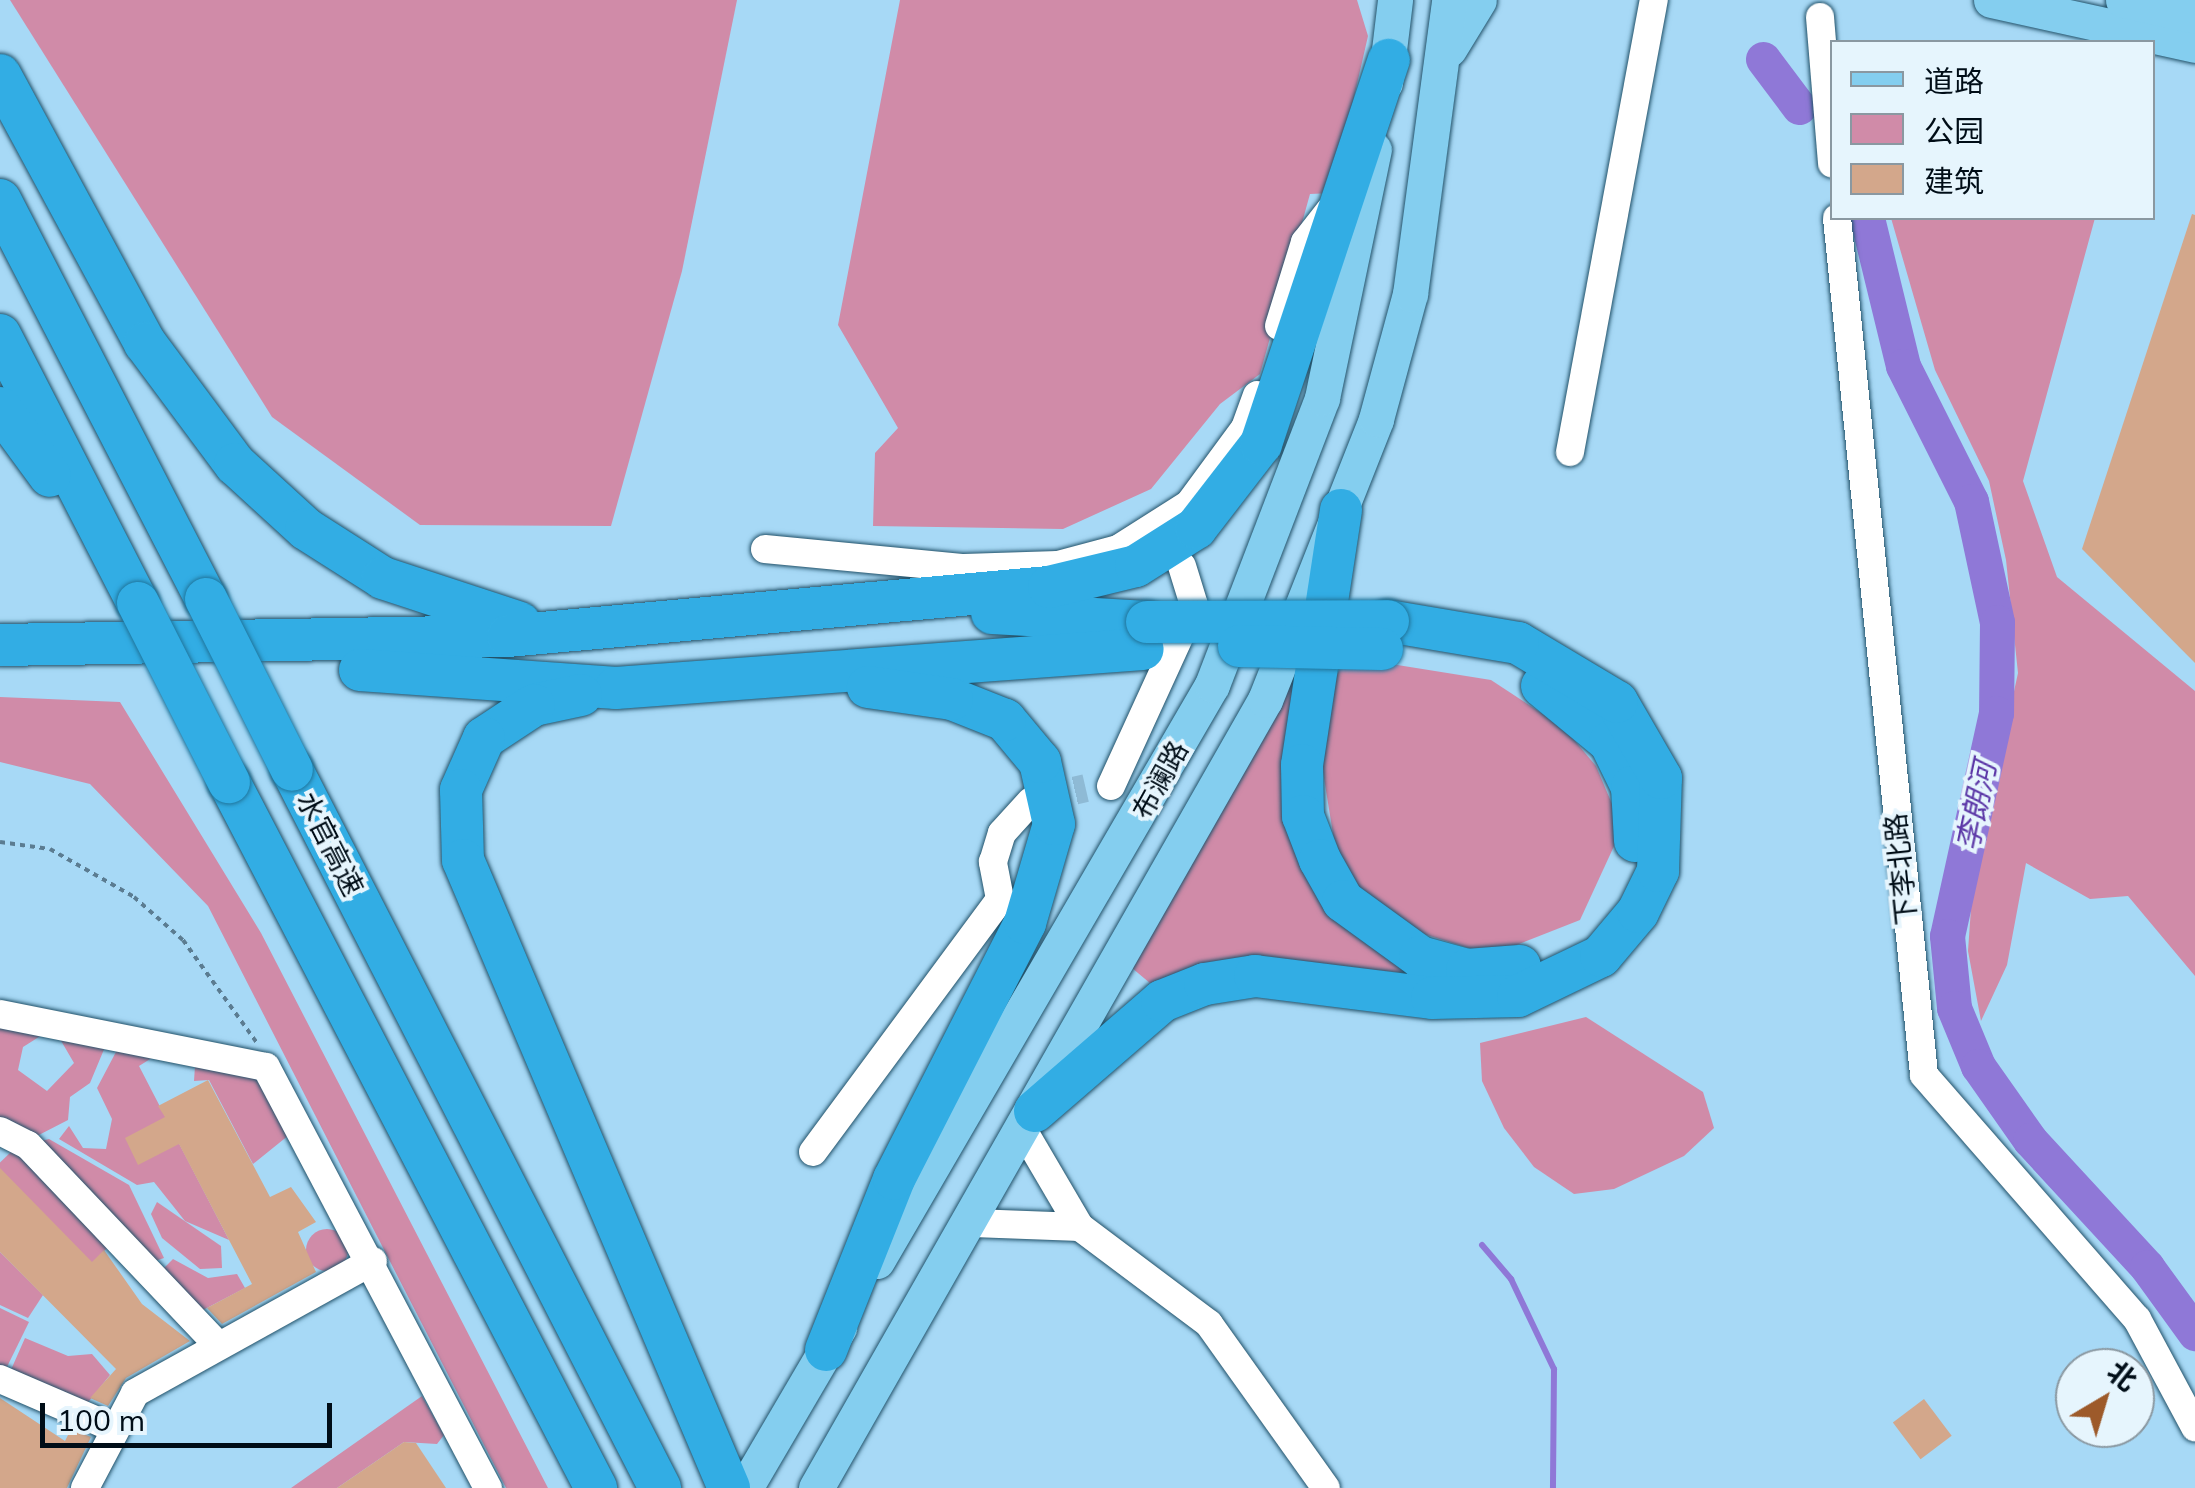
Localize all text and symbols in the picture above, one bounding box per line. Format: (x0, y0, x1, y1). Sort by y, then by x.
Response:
legend (1830, 40, 2155, 220)
text: 道路 (1924, 62, 1984, 100)
text: 公园 (1924, 112, 1984, 150)
text: 建筑 (1924, 162, 1984, 200)
street label: 布澜路 (1125, 735, 1195, 825)
water label: 李朗河 (1949, 758, 2003, 854)
street label: 水官高速 (290, 786, 370, 902)
street label: 下李北路 (1878, 812, 1924, 926)
north arrow (2055, 1348, 2155, 1448)
text: 北 (2101, 1353, 2144, 1398)
scale bar (45, 1383, 338, 1445)
text: 100 m (57, 1401, 145, 1439)

